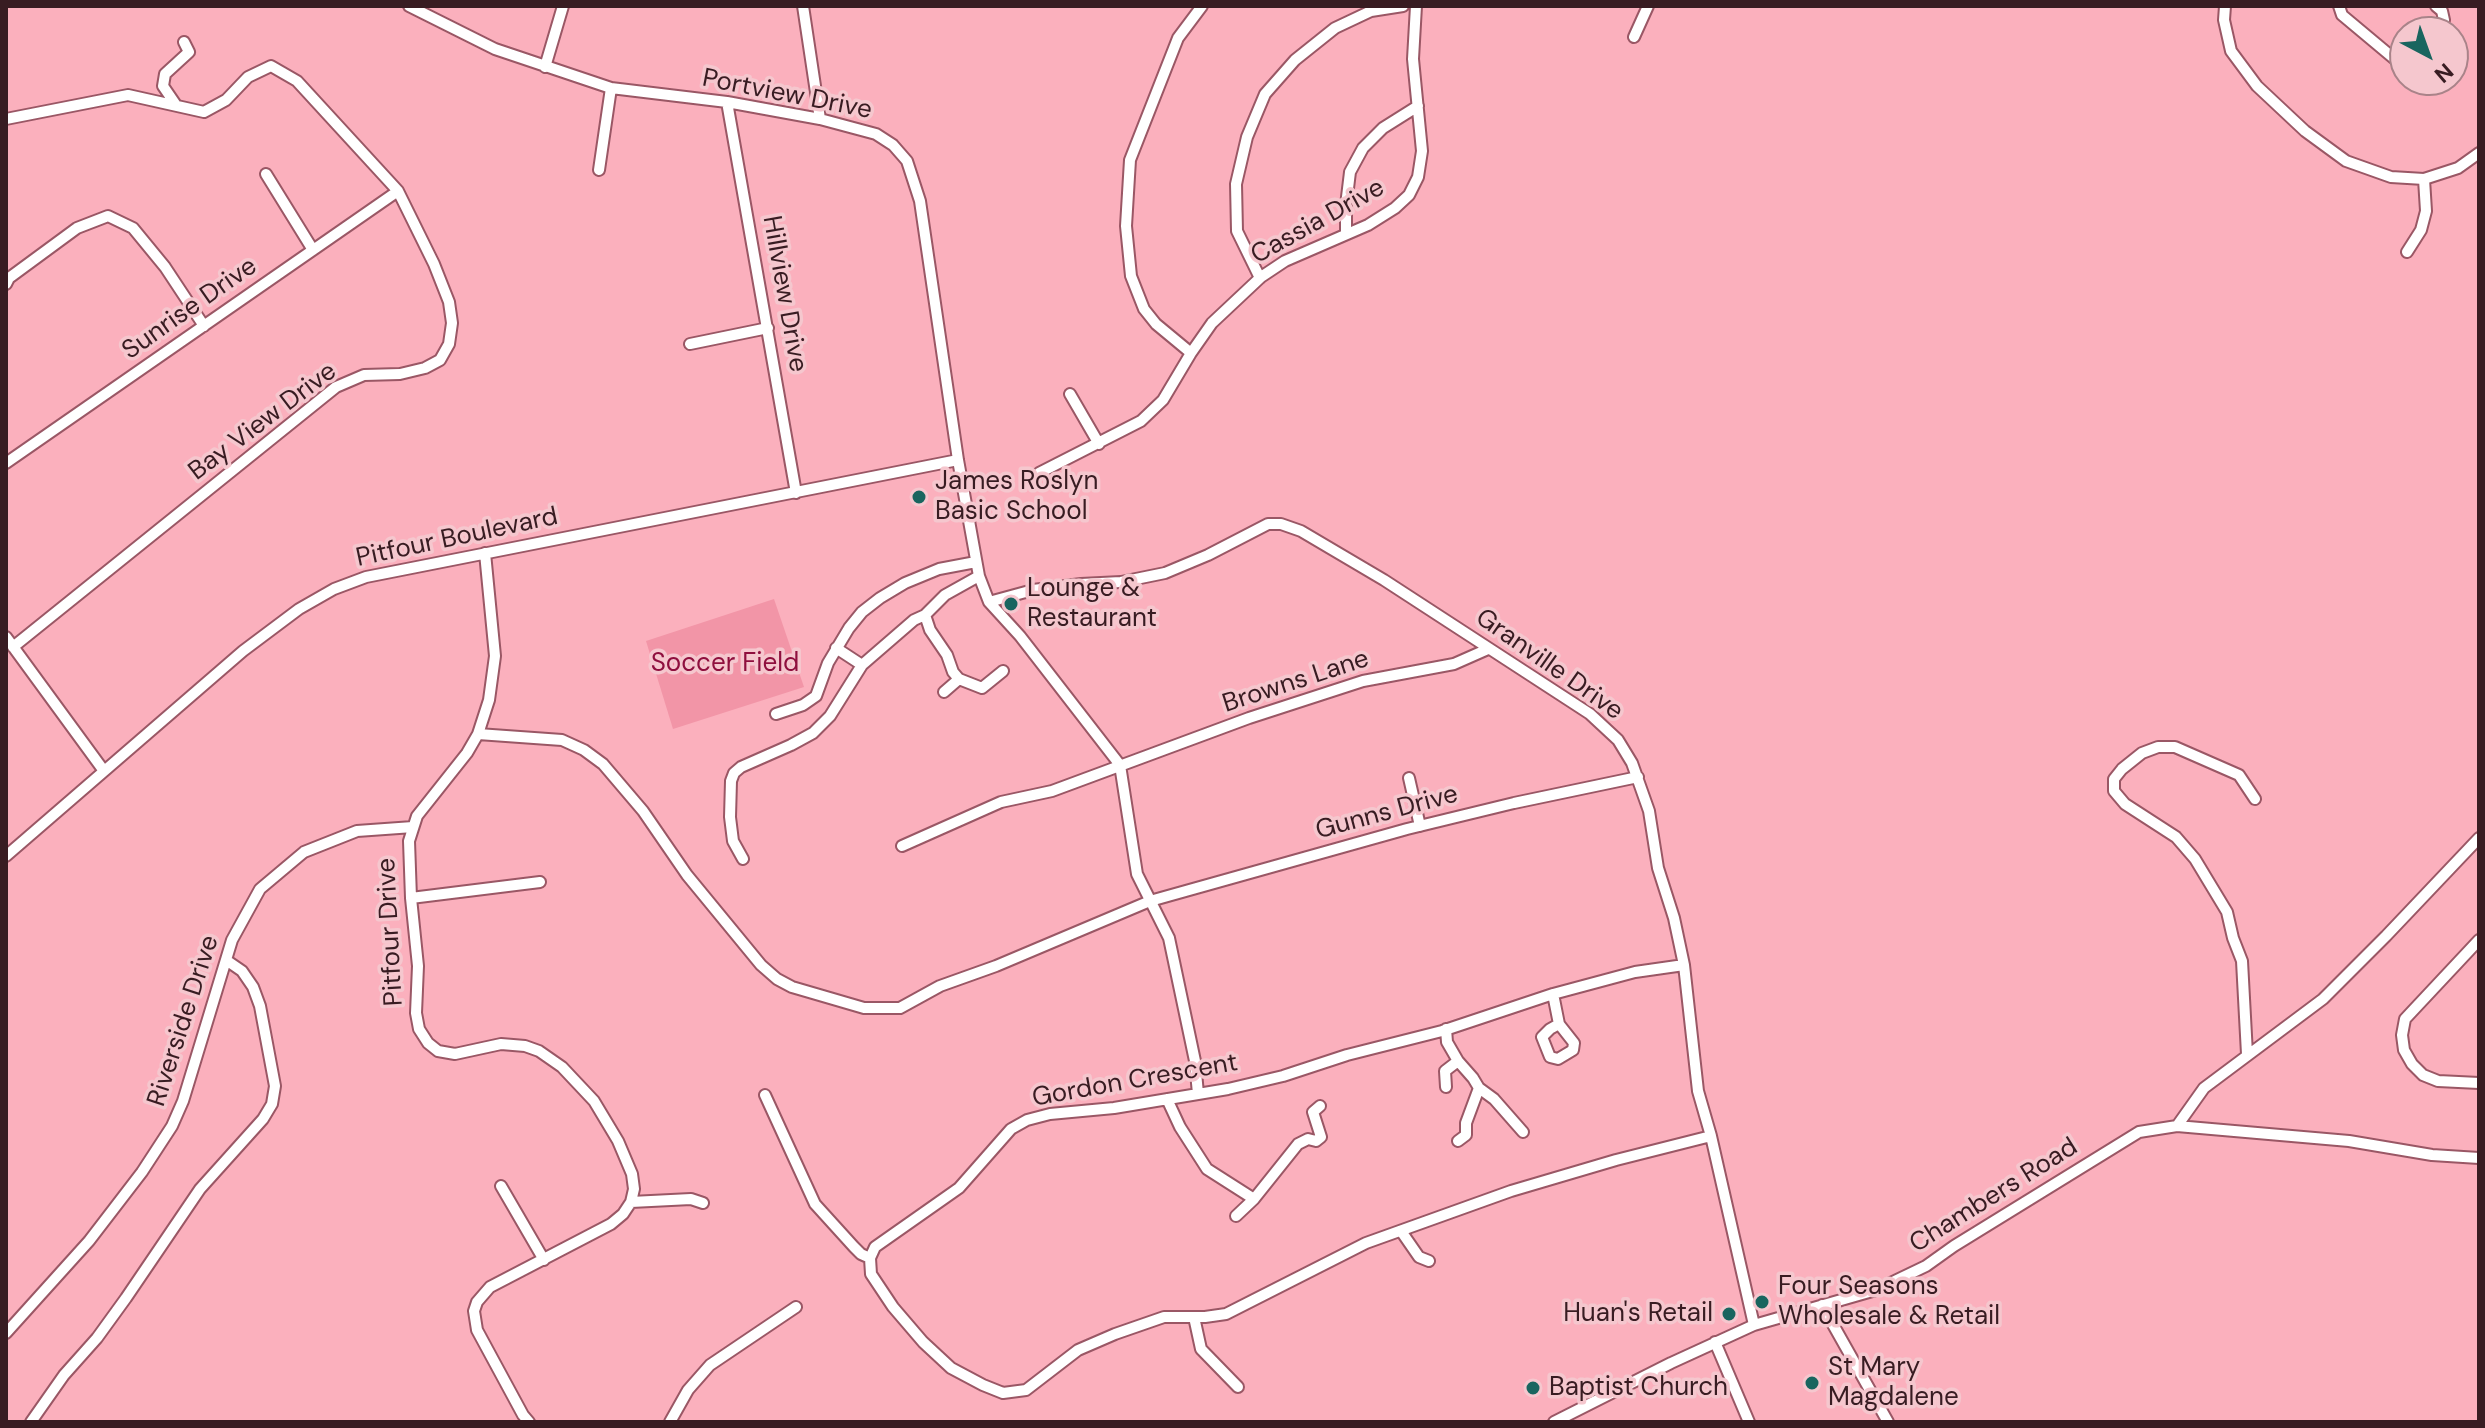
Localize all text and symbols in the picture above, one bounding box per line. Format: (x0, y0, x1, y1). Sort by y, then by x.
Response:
north arrow (2389, 16, 2469, 96)
text: N (2428, 57, 2459, 89)
street label: Portview Drive (700, 63, 874, 127)
street label: Cassia Drive (1246, 173, 1390, 271)
street label: Hillview Drive (755, 213, 813, 375)
street label: Sunrise Drive (117, 251, 263, 367)
street label: Bay View Drive (183, 356, 343, 488)
place label: James Roslyn Basic School (935, 466, 1098, 528)
marker: James Roslyn Basic School (910, 488, 928, 506)
street label: Pitfour Boulevard (353, 501, 561, 575)
place label: Lounge & Restaurant (1027, 573, 1157, 634)
marker: Lounge & Restaurant (1002, 595, 1020, 613)
street label: Granville Drive (1469, 603, 1629, 727)
street label: Browns Lane (1219, 644, 1373, 720)
park label: Soccer Field (651, 648, 799, 680)
street label: Gunns Drive (1312, 779, 1462, 847)
street label: Pitfour Drive (372, 857, 410, 1007)
street label: Riverside Drive (142, 932, 226, 1110)
street label: Gordon Crescent (1030, 1048, 1240, 1114)
street label: Chambers Road (1904, 1132, 2084, 1260)
place label: Four Seasons Wholesale & Retail (1778, 1271, 2000, 1332)
marker: Four Seasons Wholesale & Retail (1753, 1293, 1771, 1311)
place label: Huan's Retail (1563, 1298, 1713, 1330)
marker: Huan's Retail (1720, 1305, 1738, 1323)
place label: St Mary Magdalene (1828, 1352, 1959, 1414)
place label: Baptist Church (1549, 1372, 1728, 1404)
marker: St Mary Magdalene (1803, 1374, 1821, 1392)
marker: Baptist Church (1524, 1379, 1542, 1397)

